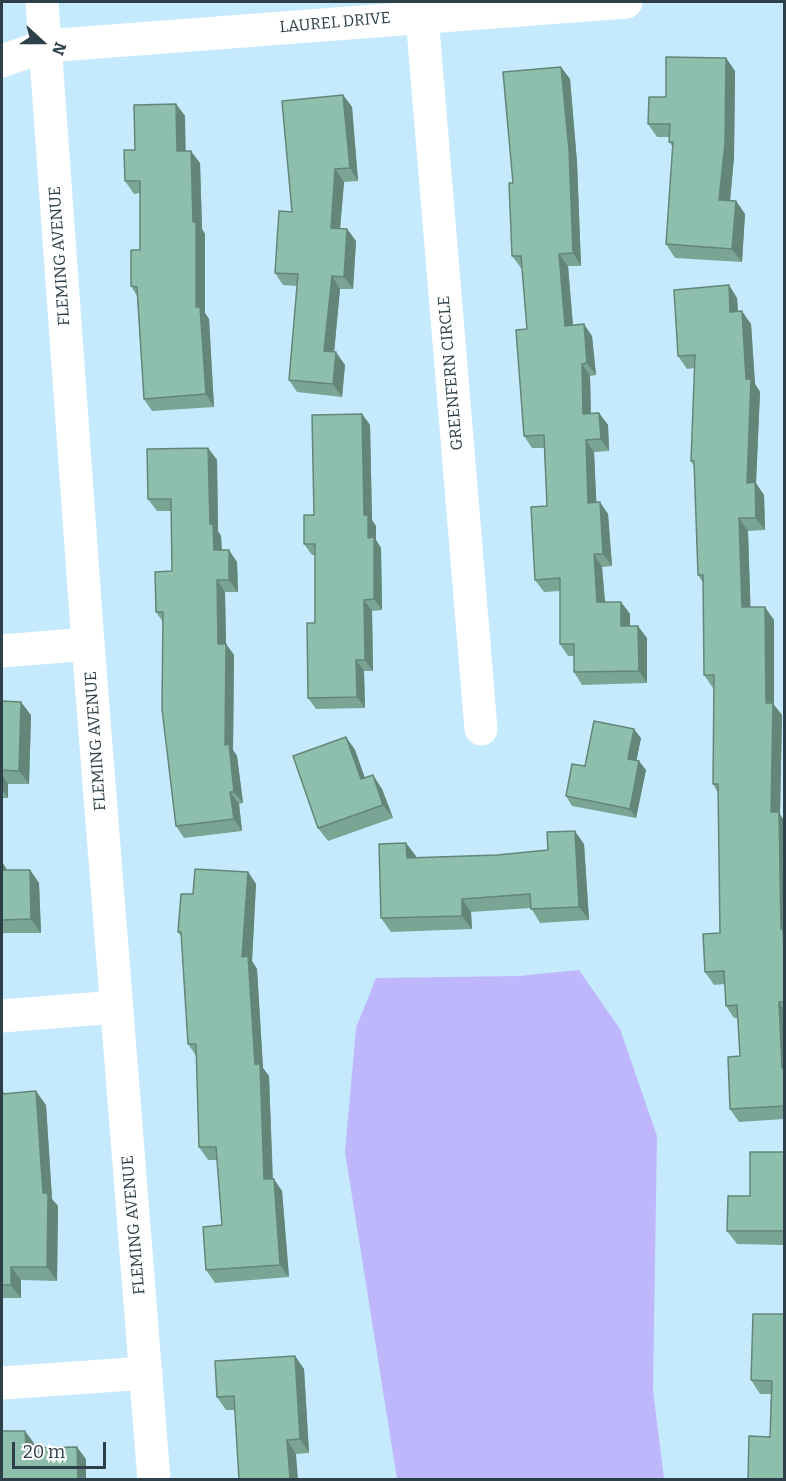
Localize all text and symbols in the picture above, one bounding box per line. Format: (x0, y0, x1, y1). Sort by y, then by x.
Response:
street label: LAUREL DRIVE (279, 9, 391, 37)
north arrow (12, 12, 72, 72)
text: N (48, 39, 70, 58)
street label: FLEMING AVENUE (46, 186, 74, 326)
street label: GREENFERN CIRCLE (435, 295, 467, 451)
street label: FLEMING AVENUE (82, 671, 110, 811)
street label: FLEMING AVENUE (118, 1155, 150, 1295)
scale bar (15, 1430, 110, 1468)
text: 20 m (23, 1441, 65, 1463)

